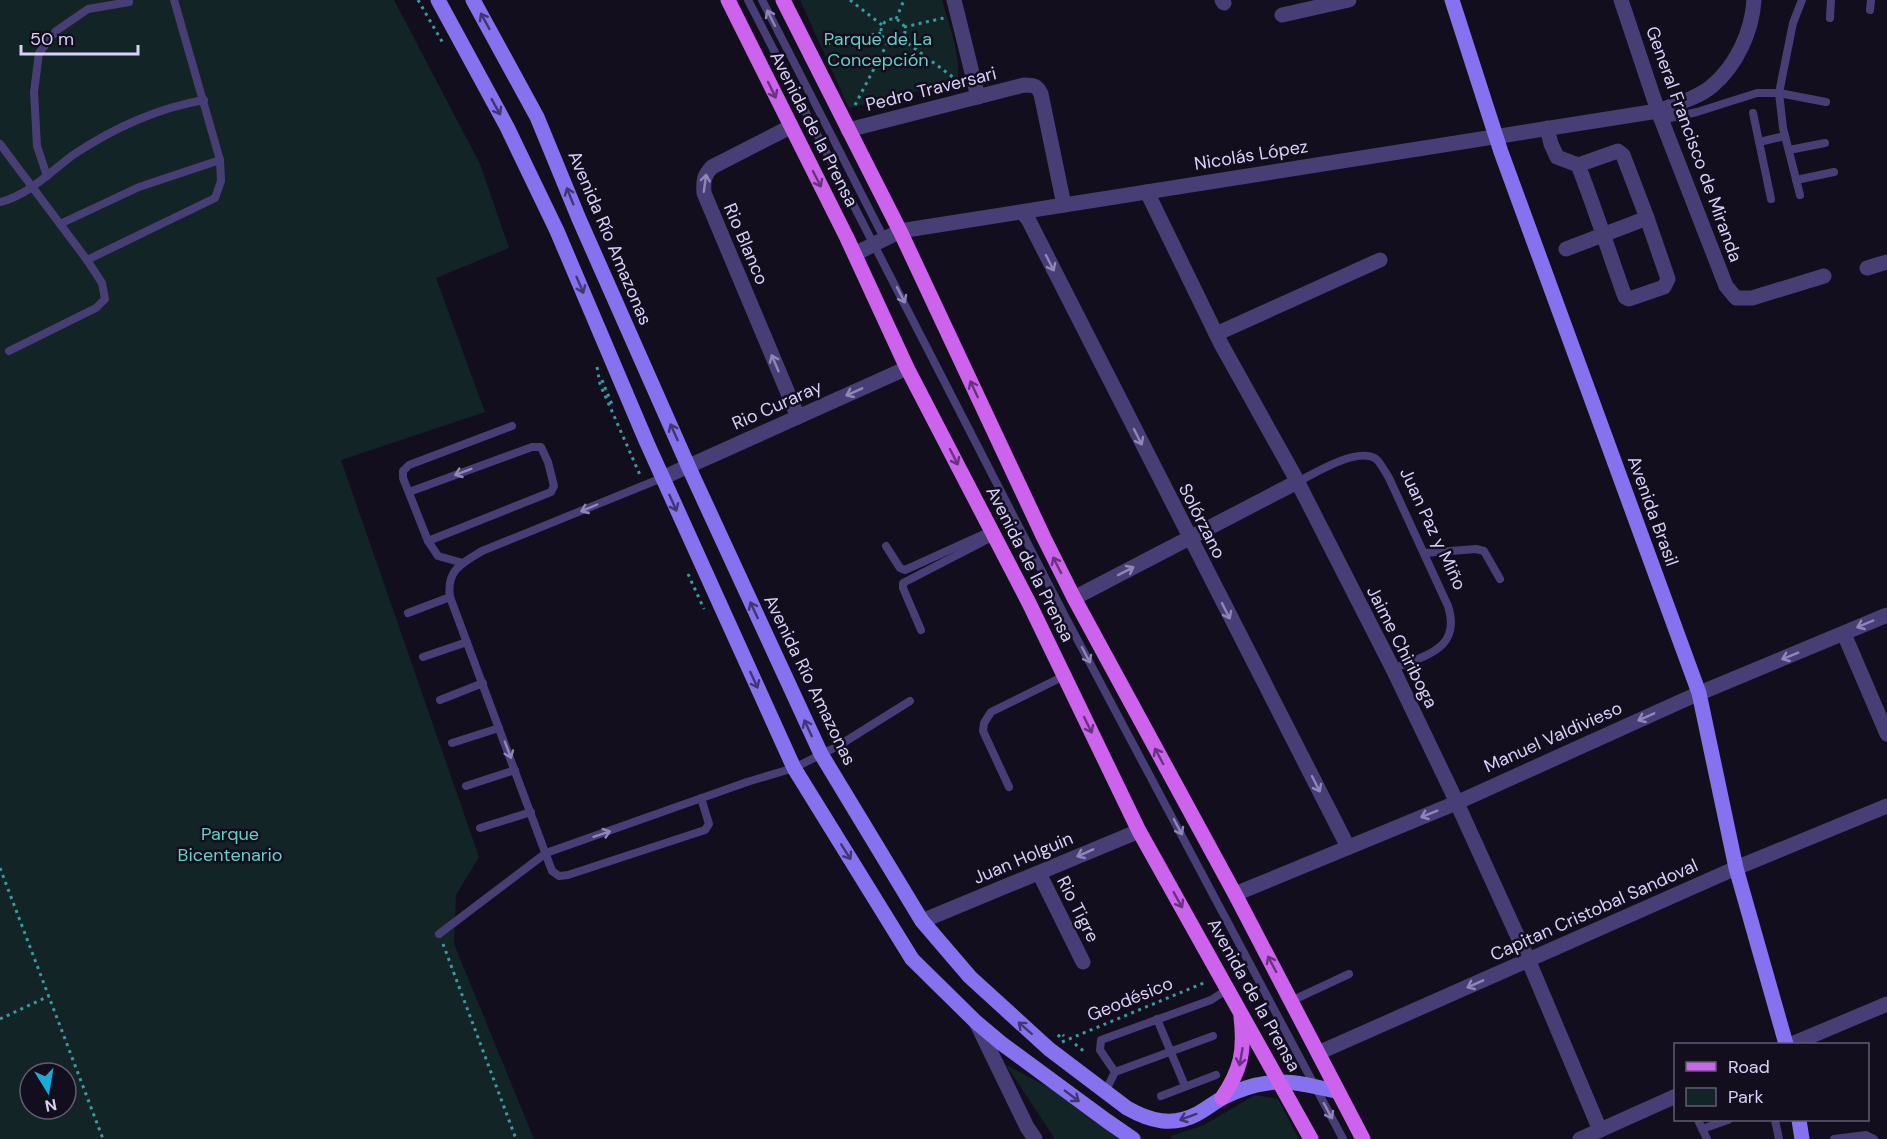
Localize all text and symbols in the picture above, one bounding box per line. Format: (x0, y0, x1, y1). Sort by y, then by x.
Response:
one-way arrow (765, 10, 776, 28)
one-way arrow (479, 13, 491, 30)
scale bar (21, 18, 138, 56)
street label: General Francisco de Miranda (1640, 23, 1748, 265)
text: 50 m (30, 27, 74, 51)
park label: Parque de La Concepción (824, 27, 932, 72)
street label: Avenida de la Prensa (764, 47, 864, 211)
street label: Pedro Traversari (863, 61, 999, 117)
one-way arrow (767, 81, 779, 99)
one-way arrow (491, 97, 502, 115)
street label: Nicolás López (1192, 134, 1310, 176)
street label: Avenida Río Amazonas (562, 147, 658, 329)
one-way arrow (812, 170, 823, 188)
one-way arrow (700, 174, 711, 193)
one-way arrow (564, 187, 575, 206)
street label: Rio Blanco (718, 200, 774, 288)
one-way arrow (1044, 254, 1056, 272)
one-way arrow (575, 275, 586, 294)
one-way arrow (896, 286, 908, 304)
one-way arrow (769, 355, 781, 373)
street label: Rio Curaray (728, 374, 826, 436)
one-way arrow (967, 380, 979, 398)
one-way arrow (845, 386, 863, 398)
one-way arrow (668, 424, 679, 442)
one-way arrow (1132, 428, 1144, 446)
one-way arrow (948, 448, 960, 466)
street label: Avenida Brasil (1622, 453, 1684, 569)
street label: Juan Paz y Miño (1394, 464, 1472, 594)
one-way arrow (454, 467, 473, 478)
street label: Solórzano (1173, 479, 1231, 563)
street label: Avenida de la Prensa (980, 482, 1080, 646)
one-way arrow (669, 494, 680, 512)
one-way arrow (580, 503, 598, 514)
one-way arrow (1051, 556, 1063, 574)
one-way arrow (1117, 565, 1134, 577)
street label: Jaime Chiriboga (1361, 582, 1443, 712)
street label: Avenida Río Amazonas (758, 591, 862, 769)
one-way arrow (748, 601, 759, 619)
one-way arrow (1221, 601, 1233, 619)
one-way arrow (1857, 619, 1875, 630)
one-way arrow (1081, 646, 1092, 664)
one-way arrow (1781, 651, 1800, 662)
one-way arrow (749, 671, 760, 689)
street label: Manuel Valdivieso (1480, 696, 1626, 778)
one-way arrow (1637, 712, 1655, 723)
one-way arrow (1083, 716, 1094, 734)
one-way arrow (802, 719, 814, 737)
one-way arrow (503, 740, 514, 759)
one-way arrow (1153, 747, 1164, 765)
one-way arrow (1310, 775, 1322, 793)
one-way arrow (1421, 809, 1439, 820)
one-way arrow (1173, 818, 1184, 836)
park label: Parque Bicentenario (178, 822, 282, 867)
street label: Juan Holguin (969, 826, 1077, 890)
one-way arrow (592, 827, 610, 838)
one-way arrow (841, 843, 853, 860)
one-way arrow (1077, 848, 1095, 859)
street label: Capitan Cristobal Sandoval (1486, 853, 1702, 967)
street label: Rio Tigre (1051, 872, 1105, 946)
one-way arrow (1172, 891, 1184, 908)
street label: Avenida de la Prensa (1202, 914, 1306, 1076)
one-way arrow (1265, 955, 1277, 973)
street label: Geodésico (1084, 971, 1176, 1027)
one-way arrow (1466, 979, 1484, 991)
one-way arrow (1017, 1021, 1033, 1034)
legend (1674, 1043, 1869, 1121)
one-way arrow (1235, 1046, 1246, 1066)
text: Road (1728, 1055, 1770, 1079)
north arrow (18, 1061, 78, 1121)
text: Park (1728, 1085, 1764, 1109)
one-way arrow (1064, 1089, 1080, 1102)
text: N (43, 1094, 58, 1117)
one-way arrow (1322, 1102, 1334, 1119)
one-way arrow (1179, 1112, 1198, 1123)

